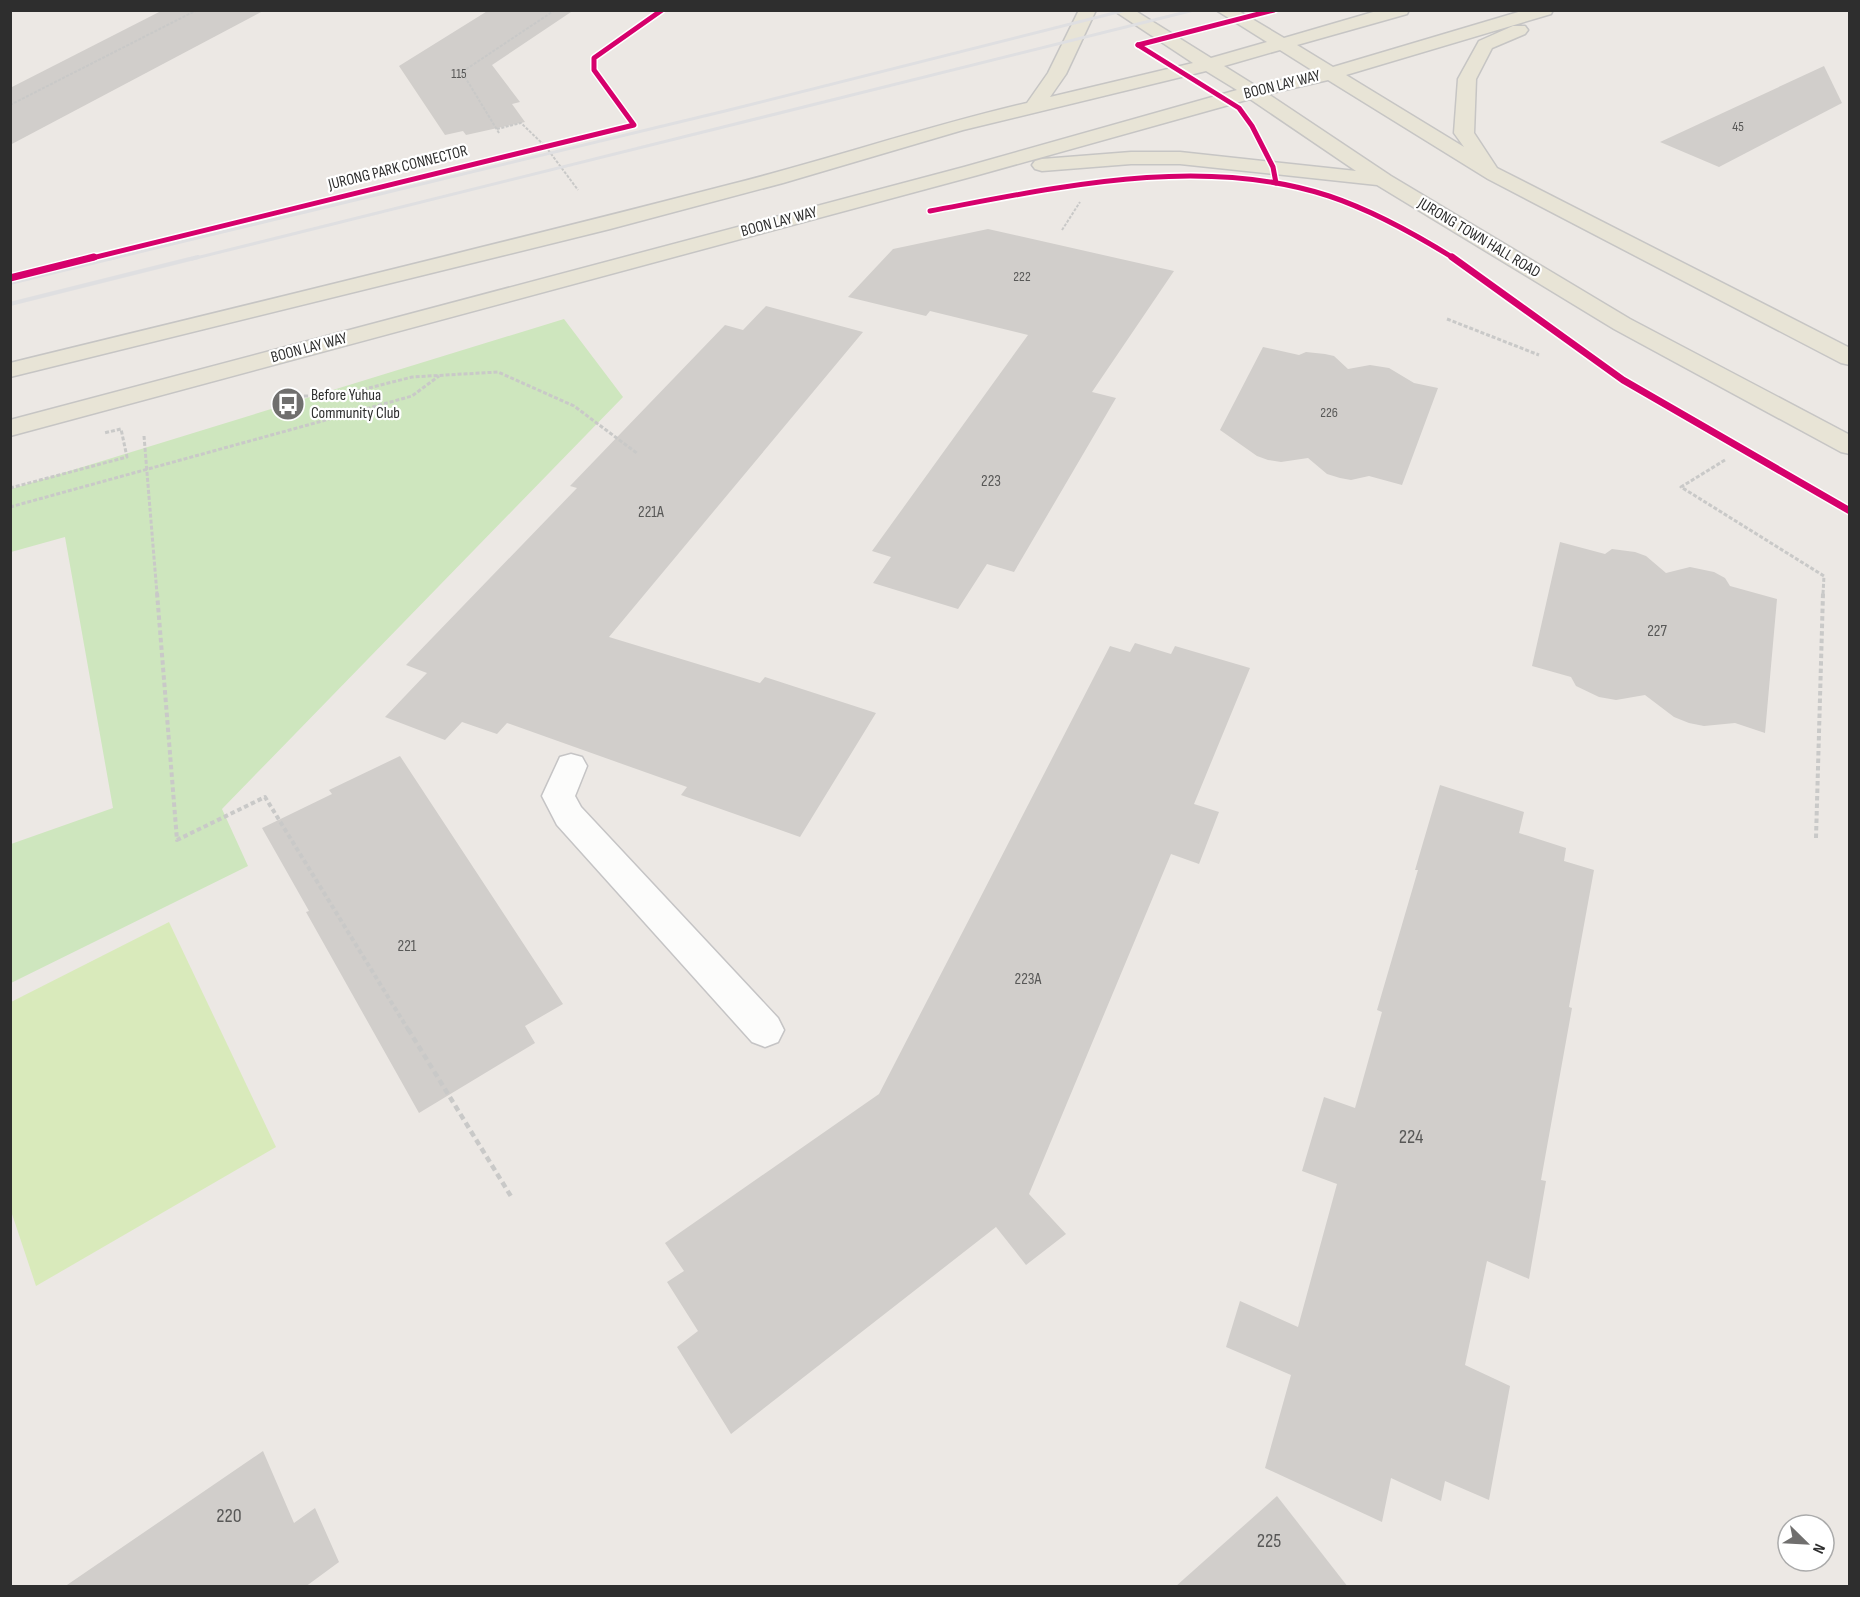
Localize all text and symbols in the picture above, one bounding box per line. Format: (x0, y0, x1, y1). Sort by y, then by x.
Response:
house number: 115 (451, 65, 467, 82)
street label: BOON LAY WAY (1242, 66, 1322, 104)
house number: 45 (1732, 118, 1744, 135)
street label: JURONG PARK CONNECTOR (325, 141, 470, 195)
street label: JURONG TOWN HALL ROAD (1414, 193, 1544, 282)
street label: BOON LAY WAY (739, 203, 819, 241)
house number: 222 (1013, 268, 1031, 285)
street label: BOON LAY WAY (269, 329, 349, 367)
bus stop icon: Before Yuhua Community Club (270, 386, 306, 422)
place label: Before Yuhua Community Club (311, 386, 400, 423)
house number: 226 (1320, 404, 1338, 421)
house number: 223 (981, 472, 1001, 491)
house number: 221A (638, 503, 664, 522)
house number: 227 (1647, 622, 1667, 641)
house number: 221 (398, 937, 417, 956)
house number: 223A (1015, 970, 1042, 989)
house number: 224 (1399, 1125, 1423, 1149)
house number: 220 (216, 1504, 242, 1528)
north arrow (1776, 1513, 1836, 1573)
house number: 225 (1257, 1529, 1281, 1553)
text: N (1808, 1541, 1829, 1556)

